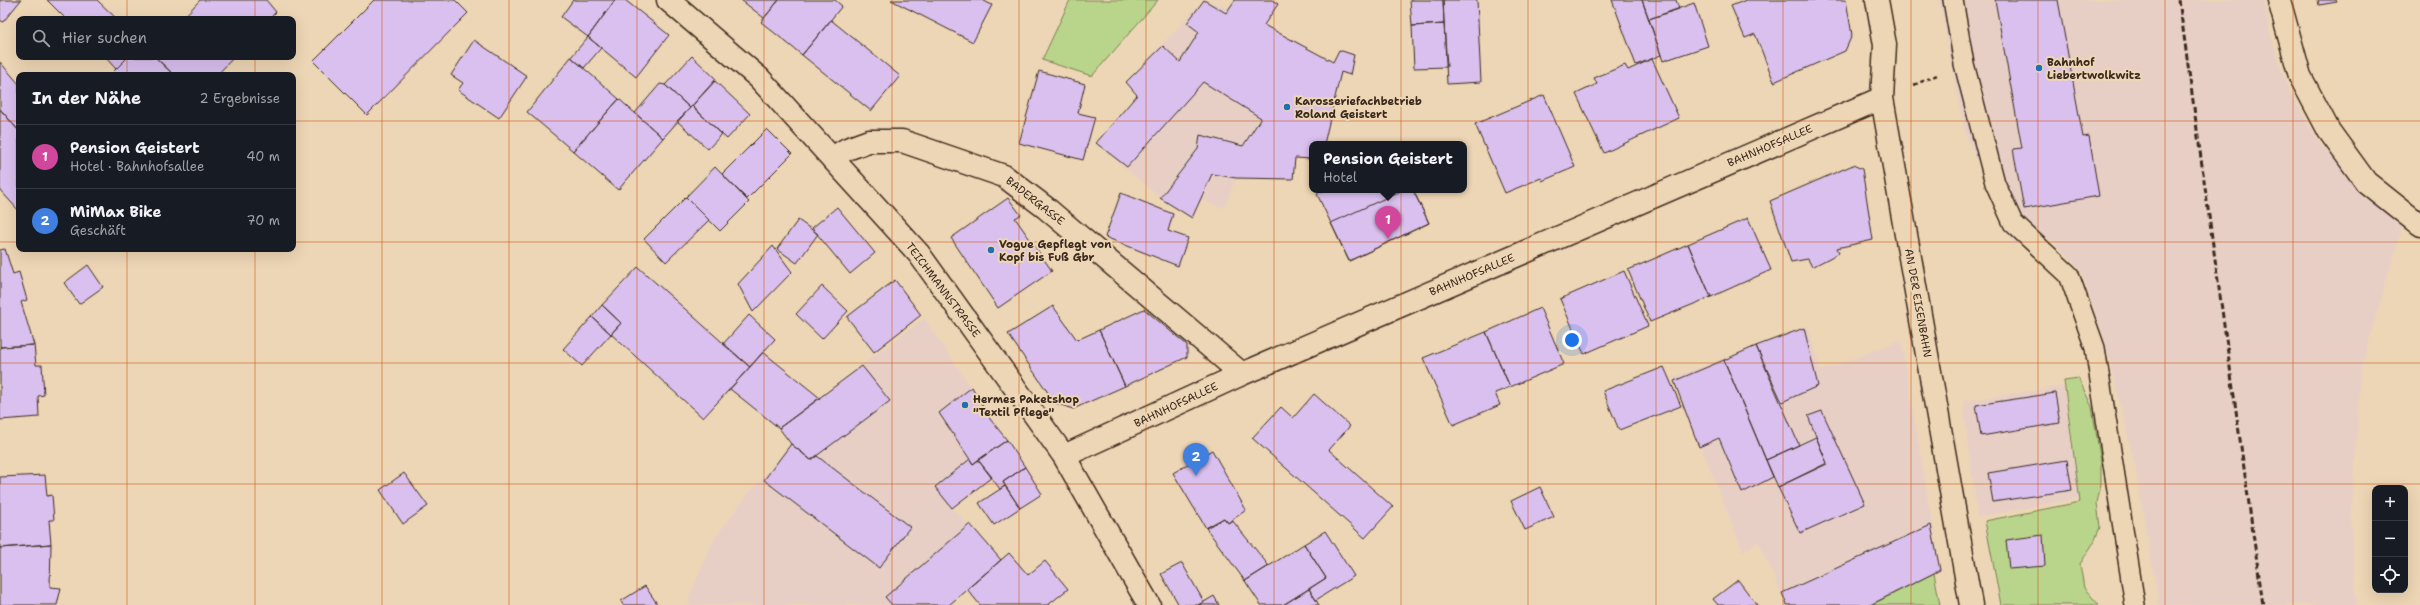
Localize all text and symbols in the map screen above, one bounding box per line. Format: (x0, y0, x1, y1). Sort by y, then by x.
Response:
search box (16, 16, 296, 60)
icon: search (30, 27, 52, 49)
text: Hier suchen (62, 28, 147, 48)
place label: Bahnhof Liebertwolkwitz (2047, 55, 2141, 83)
marker: Bahnhof Liebertwolkwitz (2034, 63, 2044, 73)
text: In der Nähe (32, 87, 141, 109)
text: 2 Ergebnisse (200, 90, 280, 107)
place label: Karosseriefachbetrieb Roland Geistert (1295, 94, 1422, 122)
marker: Karosseriefachbetrieb Roland Geistert (1282, 102, 1292, 112)
street label: BAHNHOFSALLEE (1725, 121, 1815, 171)
text: Pension Geistert (70, 138, 200, 158)
popup (1309, 141, 1467, 193)
text: 1 (42, 148, 48, 165)
text: 40 m (246, 148, 280, 165)
text: Pension Geistert (1323, 149, 1453, 169)
text: Hotel · Bahnhofsallee (70, 158, 204, 175)
text: Hotel (1323, 169, 1357, 186)
street label: BADERGASSE (1002, 173, 1068, 229)
text: MiMax Bike (70, 202, 162, 222)
pin: 1 (1375, 206, 1401, 239)
text: 2 (40, 212, 50, 229)
text: 70 m (246, 212, 280, 229)
text: Geschäft (70, 222, 126, 239)
place label: Vogue Gepflegt von Kopf bis Fuß Gbr (999, 237, 1112, 265)
street label: TEICHMANNSTRASSE (902, 239, 984, 341)
marker: Vogue Gepflegt von Kopf bis Fuß Gbr (986, 245, 996, 255)
street label: AN DER EISENBAHN (1901, 247, 1935, 359)
street label: BAHNHOFSALLEE (1427, 250, 1517, 300)
your location (1562, 330, 1582, 350)
street label: BAHNHOFSALLEE (1131, 379, 1221, 431)
place label: Hermes Paketshop "Textil Pflege" (973, 392, 1079, 420)
marker: Hermes Paketshop "Textil Pflege" (960, 400, 970, 410)
pin: 2 (1183, 443, 1209, 476)
map controls (2372, 485, 2408, 593)
button: + (2372, 485, 2408, 521)
button: − (2372, 521, 2408, 557)
button: locate (2372, 557, 2408, 593)

